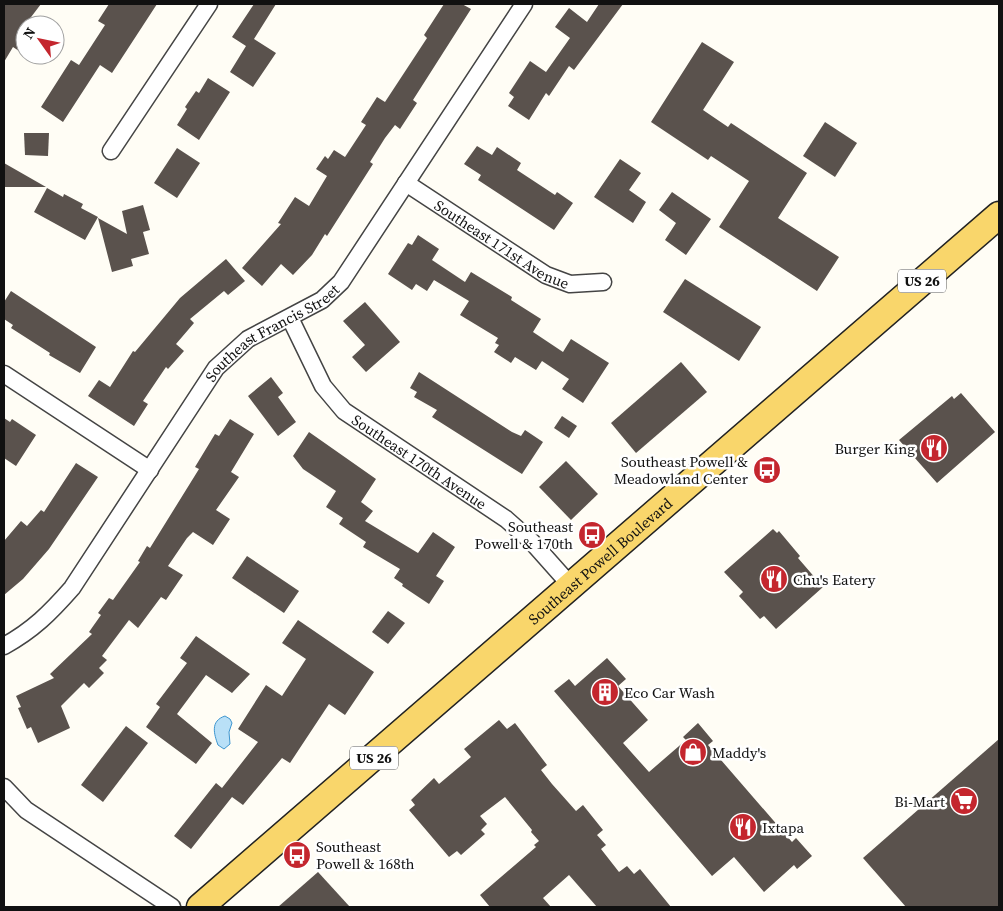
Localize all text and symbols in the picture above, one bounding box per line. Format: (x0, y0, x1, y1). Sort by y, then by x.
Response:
north arrow (15, 15, 65, 65)
text: N (18, 23, 40, 43)
street label: Southeast 171st Avenue (431, 194, 573, 293)
road number: US 26 (898, 270, 946, 292)
street label: Southeast Francis Street (200, 279, 343, 385)
street label: Southeast 170th Avenue (348, 409, 491, 514)
restaurant icon: Burger King (919, 433, 949, 463)
place label: Burger King (834, 438, 915, 459)
place label: Southeast Powell & Meadowland Center (614, 451, 749, 489)
bus stop icon: Southeast Powell & Meadowland Center (752, 455, 782, 485)
street label: Southeast Powell Boulevard (523, 492, 677, 629)
place label: Southeast Powell & 170th (474, 516, 573, 554)
bus stop icon: Southeast Powell & 170th (577, 520, 607, 550)
restaurant icon: Chu's Eatery (759, 564, 789, 594)
place label: Chu's Eatery (793, 569, 876, 590)
building icon: Eco Car Wash (590, 677, 620, 707)
place label: Eco Car Wash (624, 682, 715, 703)
shop icon: Maddy's (678, 737, 708, 767)
place label: Maddy's (712, 742, 766, 763)
road number: US 26 (350, 746, 398, 770)
supermarket icon: Bi-Mart (949, 786, 979, 816)
place label: Bi-Mart (894, 791, 945, 812)
restaurant icon: Ixtapa (728, 812, 758, 842)
place label: Ixtapa (762, 817, 804, 838)
place label: Southeast Powell & 168th (316, 836, 415, 874)
bus stop icon: Southeast Powell & 168th (282, 840, 312, 870)

